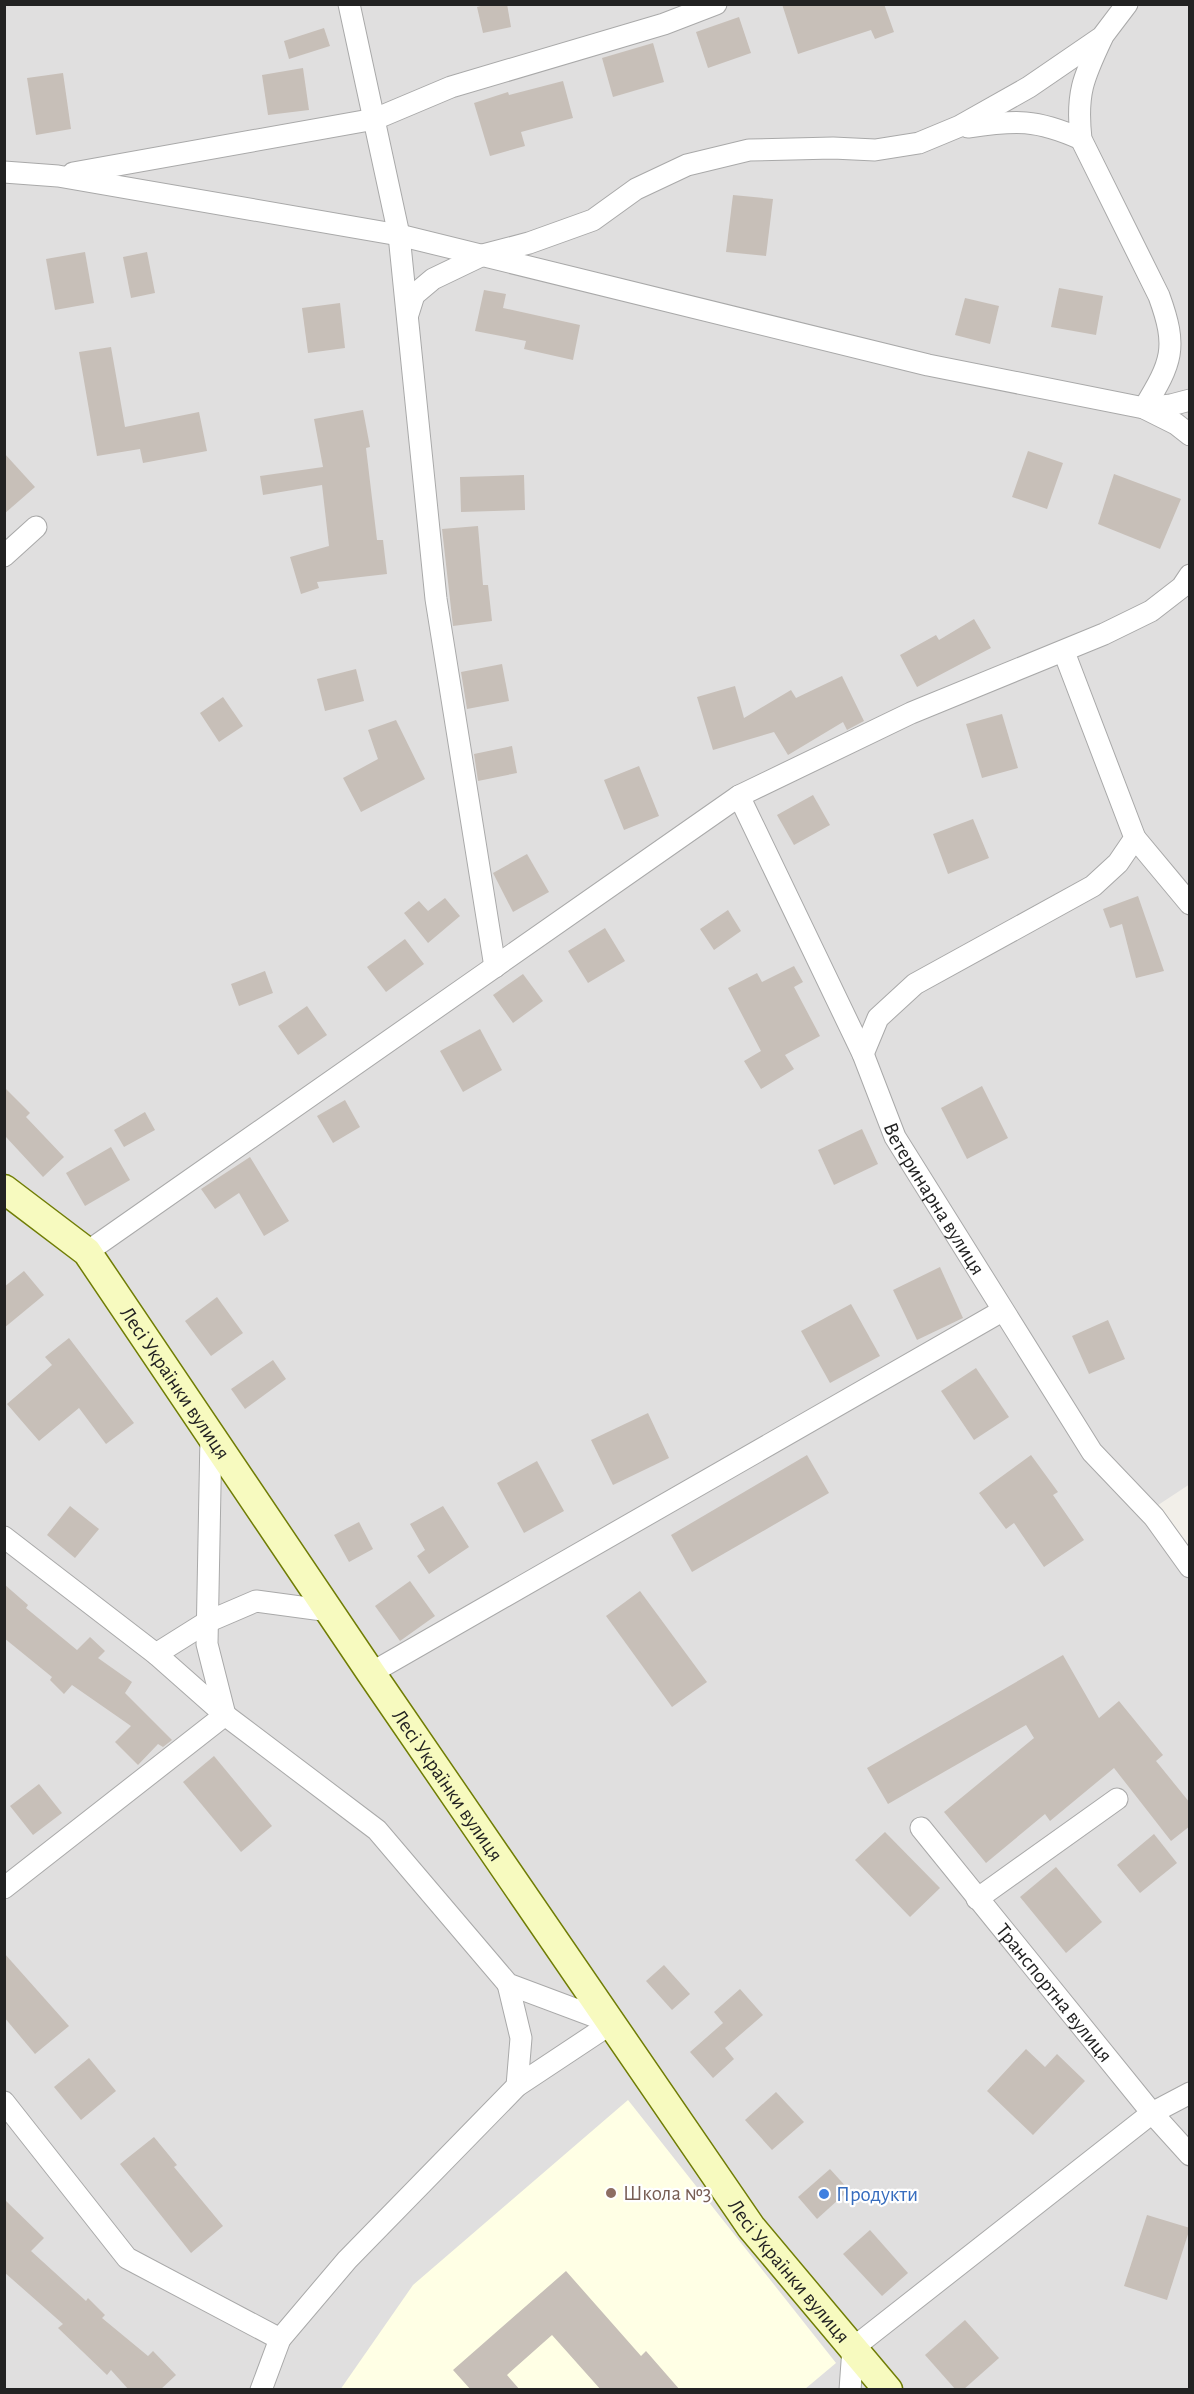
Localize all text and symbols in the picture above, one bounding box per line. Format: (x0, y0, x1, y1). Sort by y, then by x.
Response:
street label: Ветеринарна вулиця (880, 1119, 989, 1279)
street label: Лесі Українки вулиця (116, 1303, 234, 1463)
street label: Лесі Українки вулиця (389, 1705, 507, 1865)
street label: Транспортна вулиця (992, 1920, 1117, 2066)
place label: Школа №3 (623, 2183, 711, 2204)
place label: Продукти (836, 2184, 918, 2205)
marker: Школа №3 (604, 2186, 618, 2200)
marker: Продукти (817, 2187, 831, 2201)
street label: Лесі Українки вулиця (725, 2195, 854, 2347)

